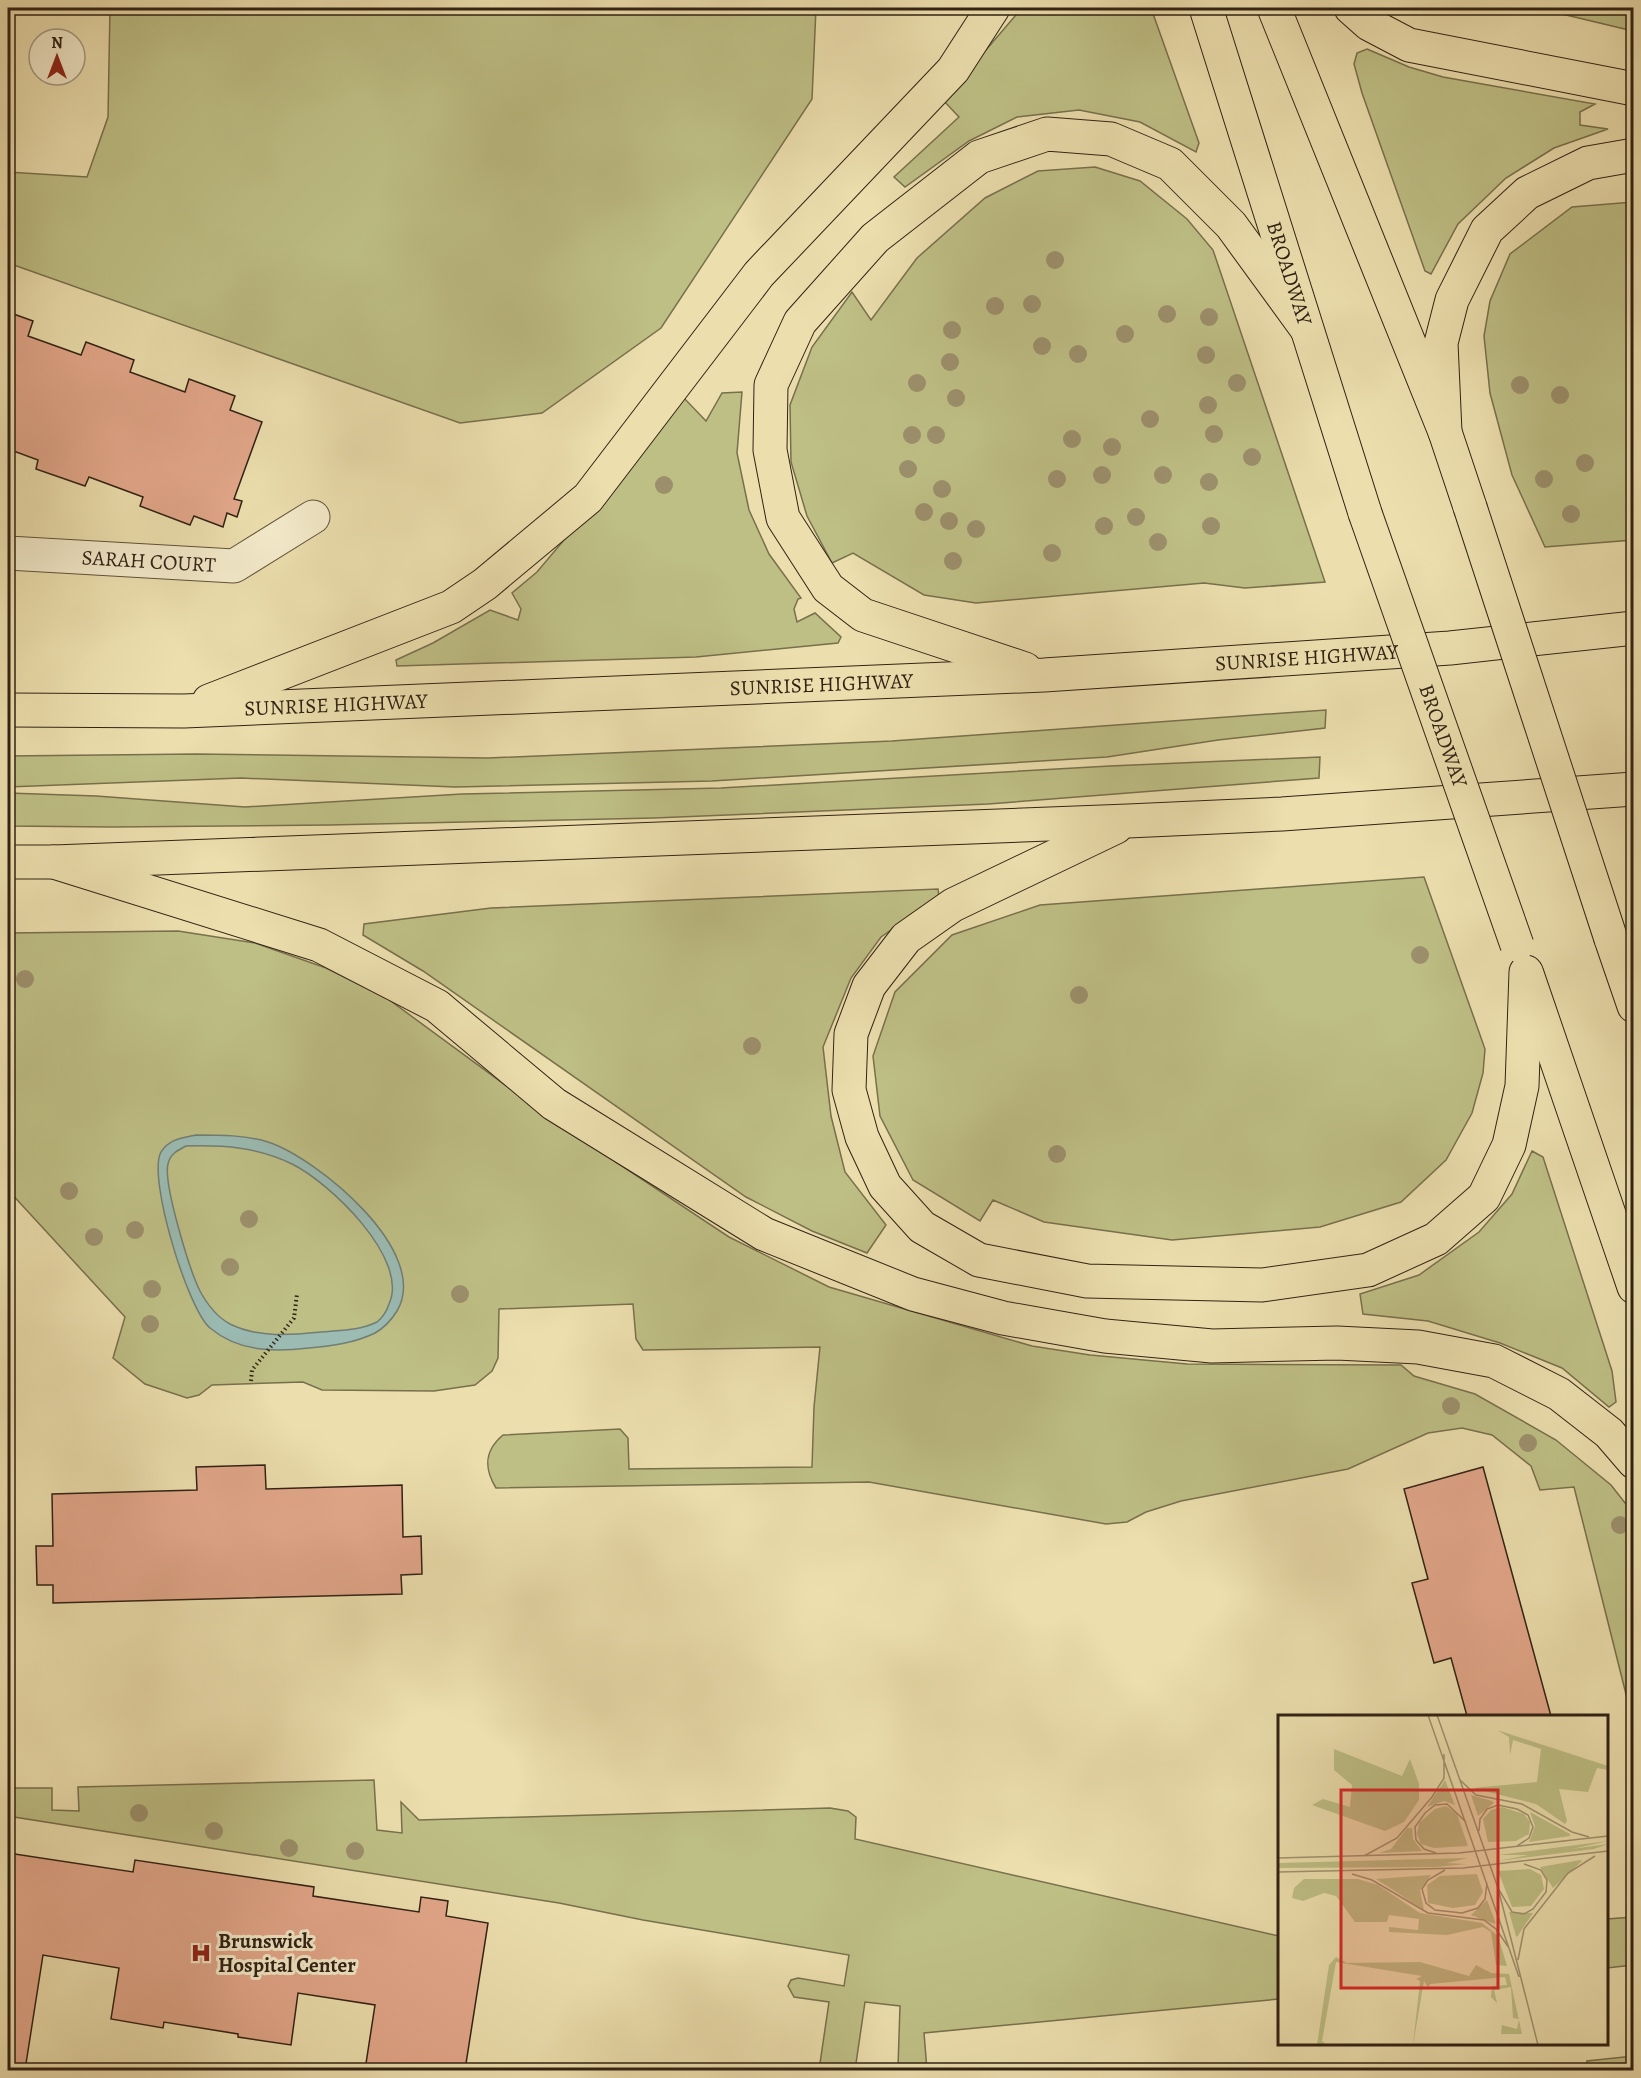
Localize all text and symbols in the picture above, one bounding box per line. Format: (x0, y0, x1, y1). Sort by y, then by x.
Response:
north arrow (27, 27, 87, 87)
text: N (51, 32, 63, 54)
street label: BROADWAY (1260, 218, 1319, 329)
street label: SARAH COURT (81, 543, 217, 579)
street label: SUNRISE HIGHWAY (1214, 637, 1400, 678)
street label: SUNRISE HIGHWAY (729, 666, 914, 702)
street label: BROADWAY (1412, 680, 1475, 792)
street label: SUNRISE HIGHWAY (244, 687, 429, 722)
inset map (1278, 1715, 1608, 2045)
place label: Brunswick Hospital Center (218, 1927, 356, 1979)
hospital icon: Brunswick Hospital Center (189, 1941, 213, 1965)

